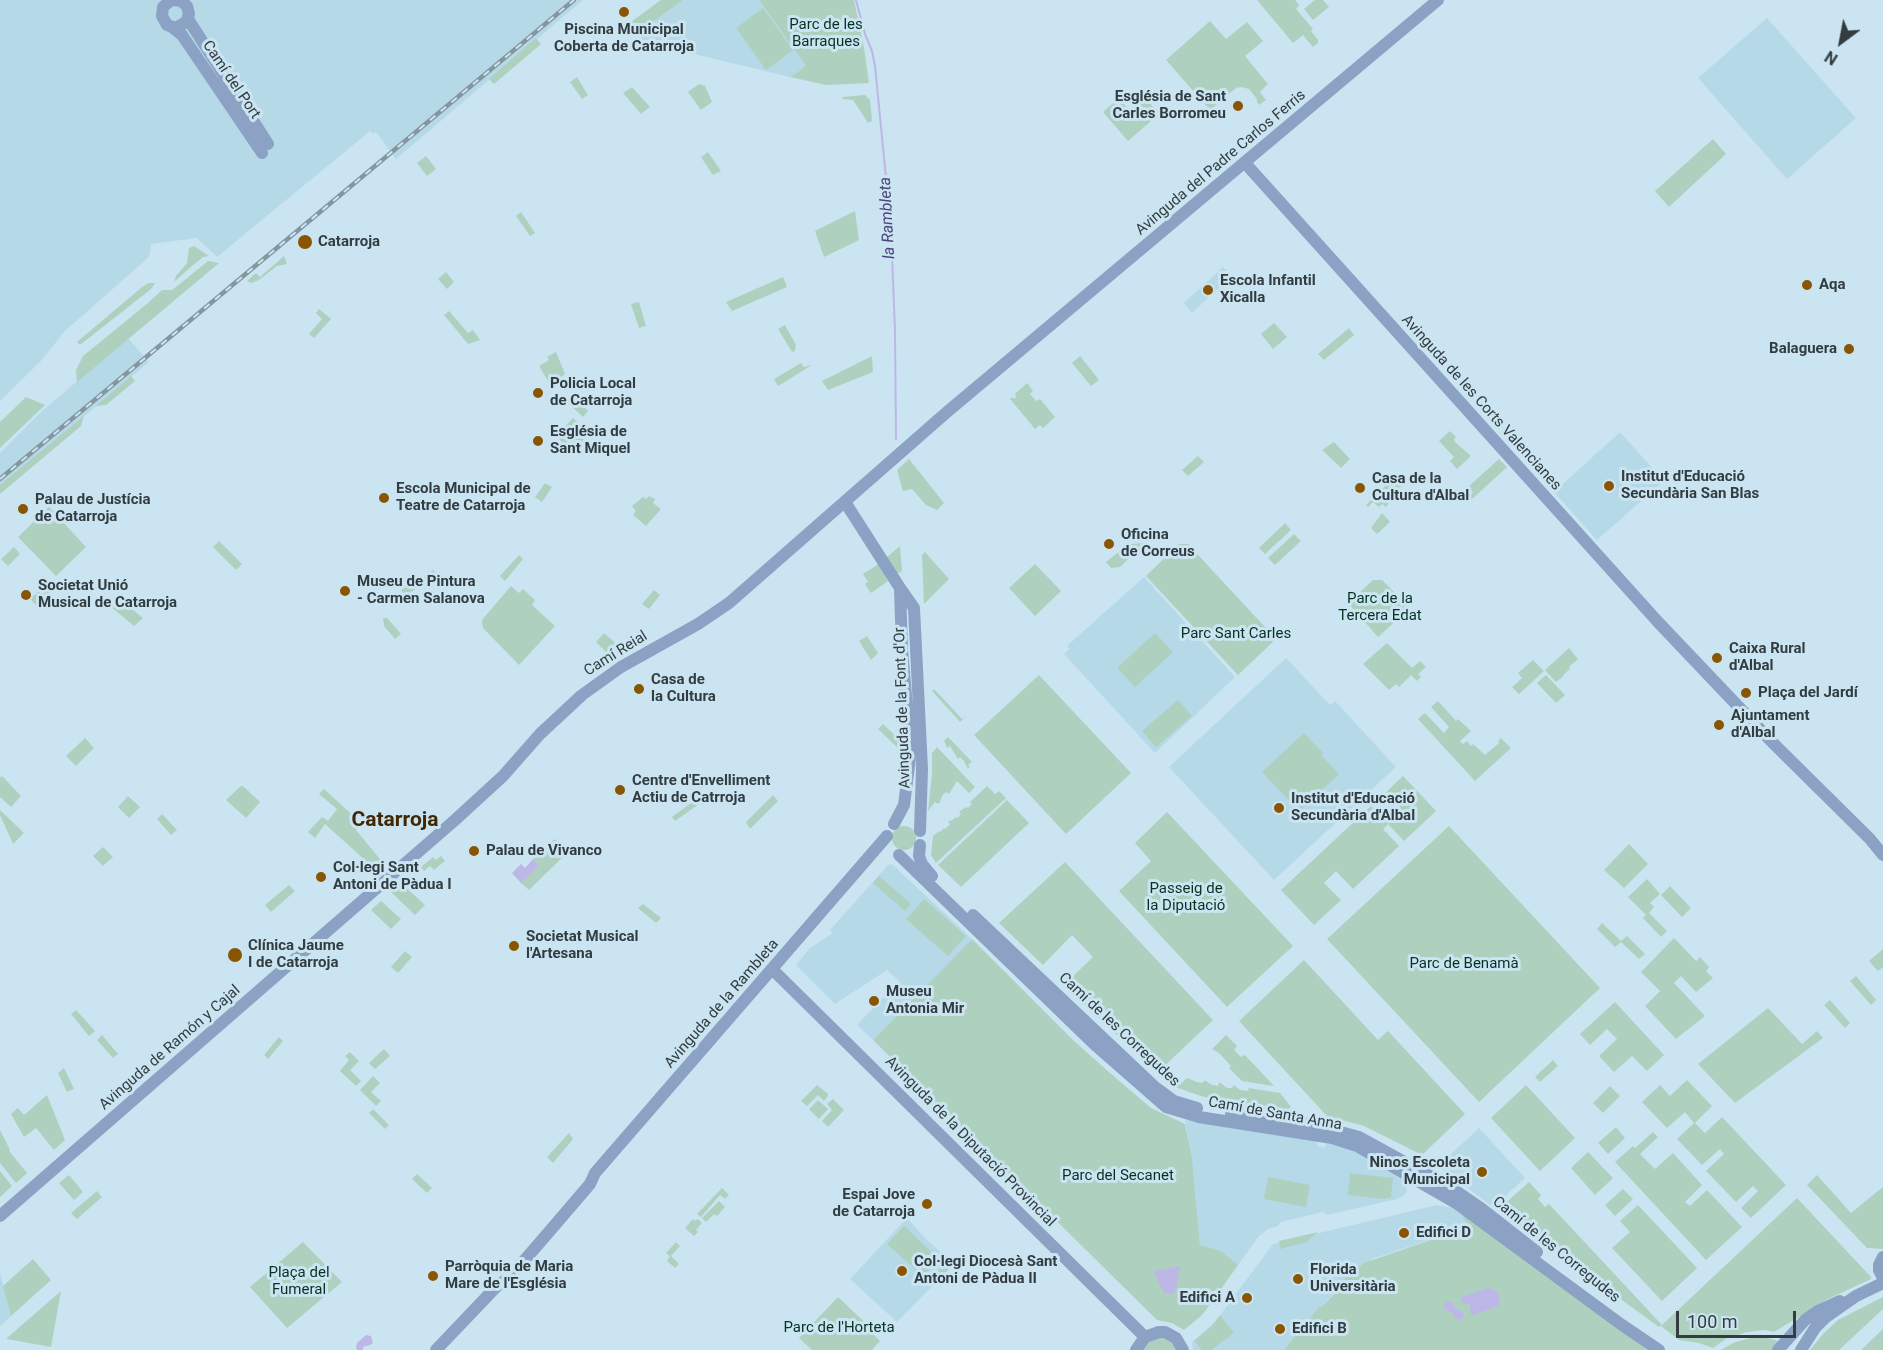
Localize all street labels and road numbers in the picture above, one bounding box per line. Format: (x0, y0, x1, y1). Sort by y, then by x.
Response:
street label: Camí del Port (198, 37, 264, 123)
street label: Avinguda del Padre Carlos Ferris (1132, 87, 1310, 239)
street label: Avinguda de les Corts Valencianes (1397, 312, 1565, 494)
street label: Avinguda de la Font d'Or (891, 627, 915, 789)
street label: Camí Reial (581, 628, 651, 680)
street label: Avinguda de la Rambleta (661, 936, 783, 1072)
street label: Camí de les Corregudes (1055, 969, 1183, 1091)
street label: Avinguda de Ramón y Cajal (96, 982, 244, 1114)
street label: Avinguda de la Diputació Provincial (881, 1053, 1059, 1231)
street label: Camí de Santa Anna (1207, 1093, 1343, 1135)
street label: Camí de les Corregudes (1489, 1193, 1623, 1307)

